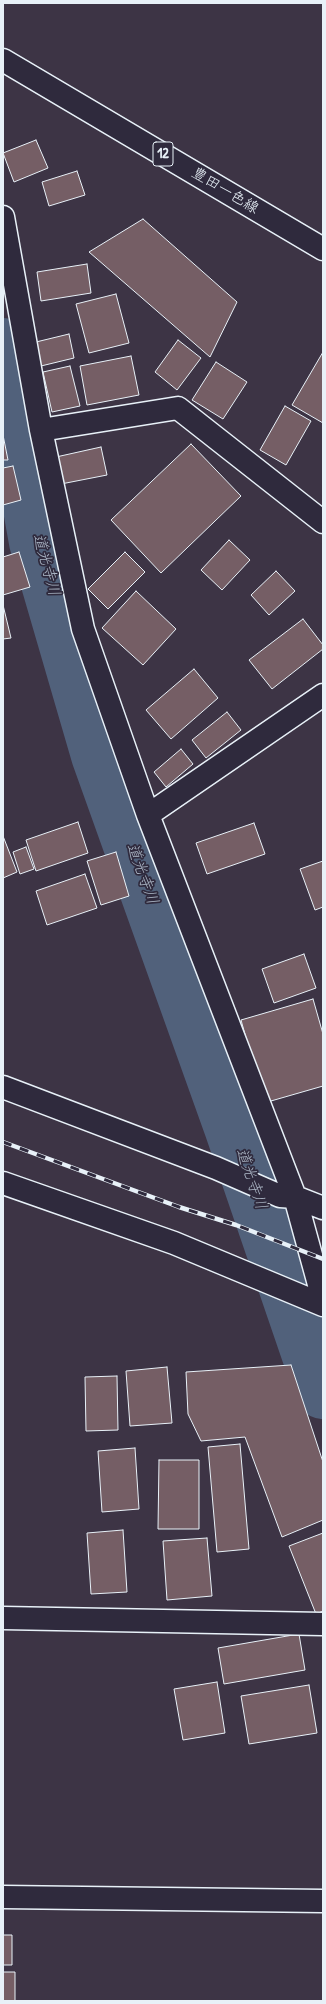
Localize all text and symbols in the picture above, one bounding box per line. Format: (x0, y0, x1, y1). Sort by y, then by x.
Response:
road number: 12 (153, 142, 173, 166)
street label: 豊田一色線 (188, 164, 262, 218)
water label: 道光寺川 (28, 532, 64, 598)
water label: 道光寺川 (122, 841, 162, 907)
water label: 道光寺川 (232, 1146, 270, 1212)

